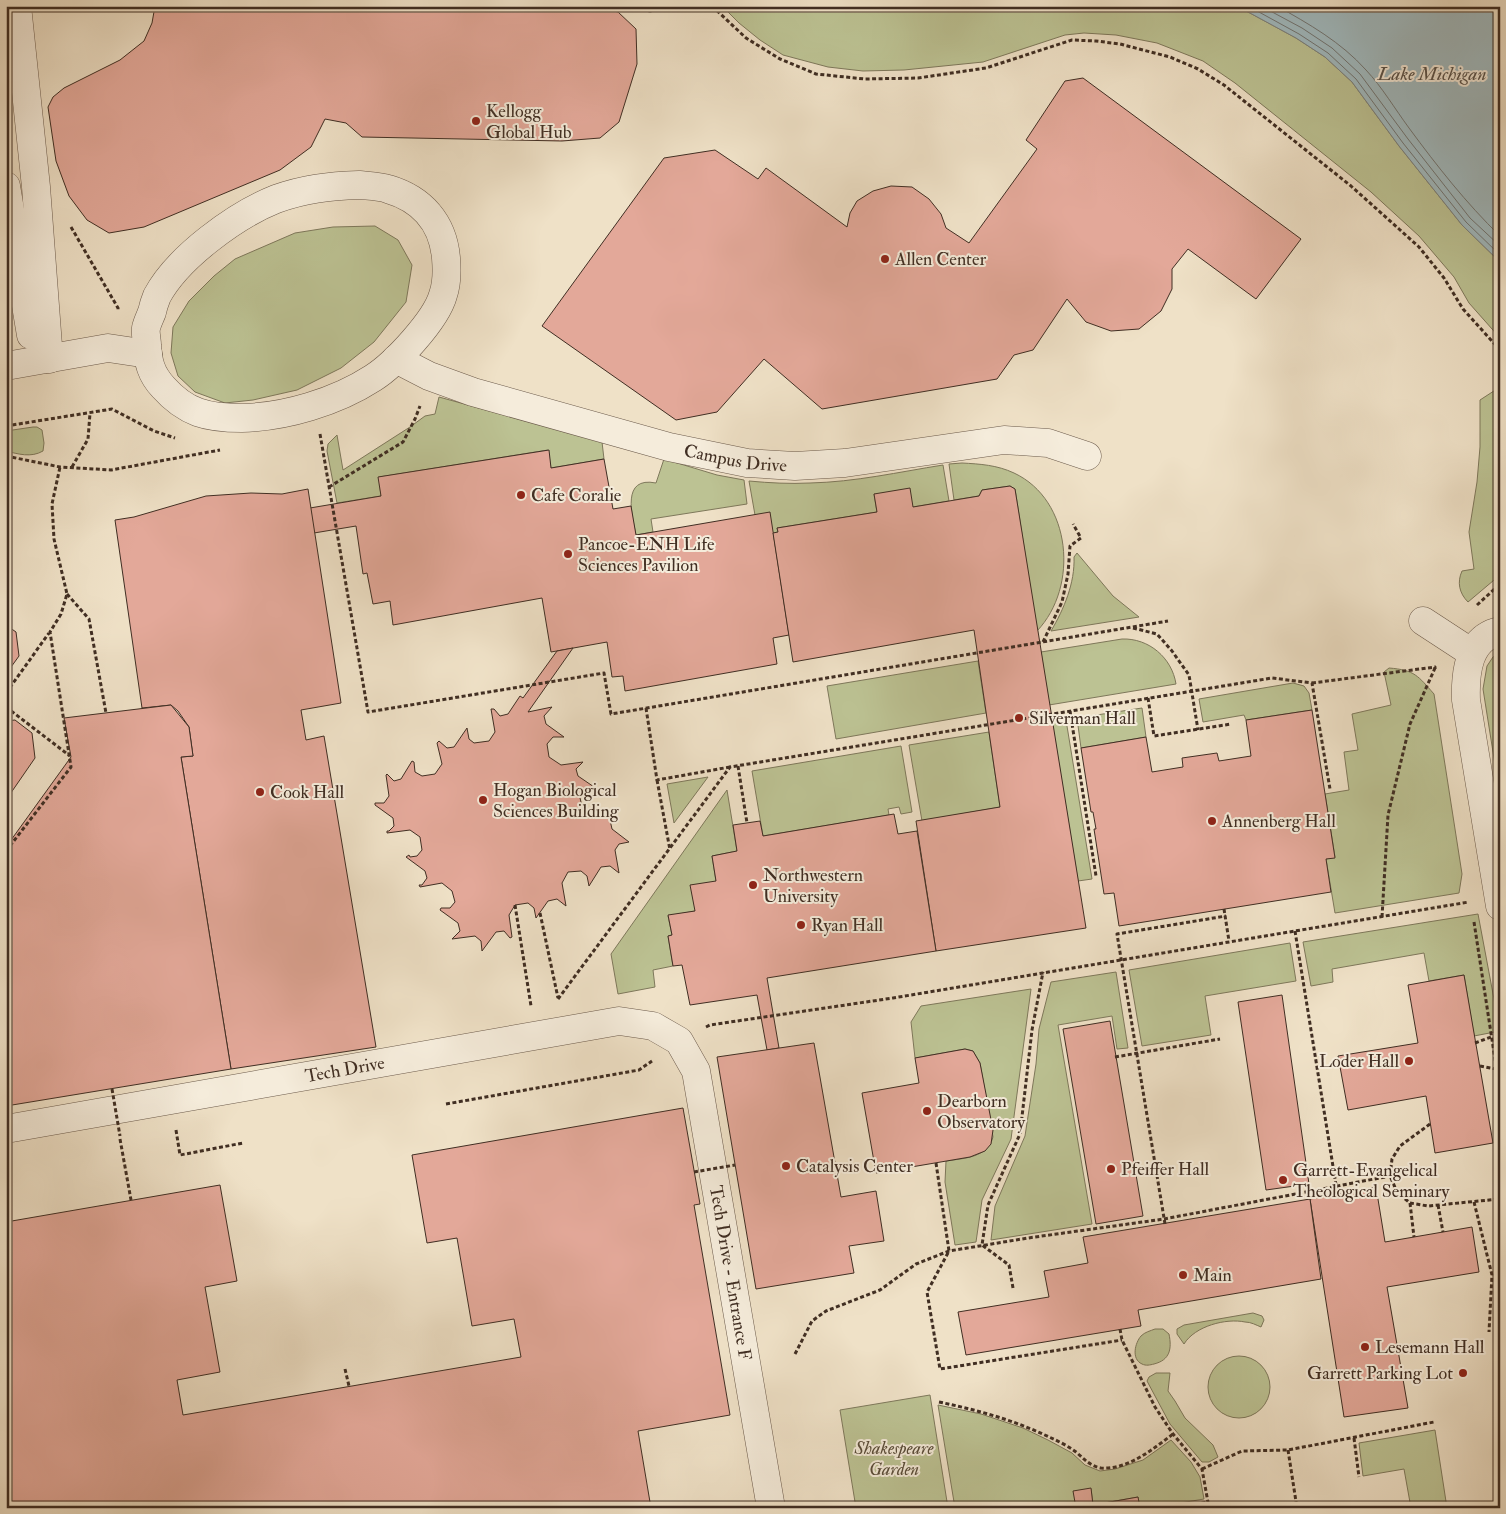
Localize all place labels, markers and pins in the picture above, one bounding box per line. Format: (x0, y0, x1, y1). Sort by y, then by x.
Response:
place label: Kellogg Global Hub (486, 100, 572, 144)
marker: Kellogg Global Hub (470, 115, 482, 127)
place label: Allen Center (894, 248, 986, 271)
marker: Allen Center (879, 253, 891, 265)
place label: Cafe Coralie (531, 484, 622, 507)
marker: Cafe Coralie (515, 489, 527, 501)
place label: Pancoe-ENH Life Sciences Pavilion (578, 533, 715, 577)
marker: Pancoe-ENH Life Sciences Pavilion (562, 548, 574, 560)
place label: Silverman Hall (1029, 707, 1136, 730)
marker: Silverman Hall (1013, 712, 1025, 724)
place label: Hogan Biological Sciences Building (493, 779, 620, 823)
place label: Cook Hall (270, 781, 345, 804)
marker: Cook Hall (254, 786, 266, 798)
marker: Hogan Biological Sciences Building (477, 794, 489, 806)
place label: Annenberg Hall (1221, 810, 1336, 833)
marker: Annenberg Hall (1206, 815, 1218, 827)
place label: Northwestern University (763, 864, 863, 908)
marker: Northwestern University (747, 879, 759, 891)
place label: Ryan Hall (811, 914, 884, 937)
marker: Ryan Hall (795, 919, 807, 931)
place label: Loder Hall (1319, 1050, 1399, 1073)
marker: Loder Hall (1403, 1055, 1415, 1067)
place label: Dearborn Observatory (937, 1090, 1026, 1134)
marker: Dearborn Observatory (921, 1105, 933, 1117)
place label: Catalysis Center (796, 1155, 913, 1178)
place label: Pfeiffer Hall (1121, 1158, 1210, 1181)
place label: Garrett-Evangelical Theological Seminary (1293, 1159, 1450, 1203)
marker: Catalysis Center (780, 1160, 792, 1172)
marker: Pfeiffer Hall (1105, 1163, 1117, 1175)
marker: Garrett-Evangelical Theological Seminary (1277, 1174, 1289, 1186)
place label: Main (1193, 1264, 1232, 1287)
marker: Main (1177, 1269, 1189, 1281)
place label: Lesemann Hall (1375, 1336, 1485, 1359)
marker: Lesemann Hall (1359, 1341, 1371, 1353)
place label: Garrett Parking Lot (1307, 1362, 1453, 1385)
marker: Garrett Parking Lot (1457, 1367, 1469, 1379)

